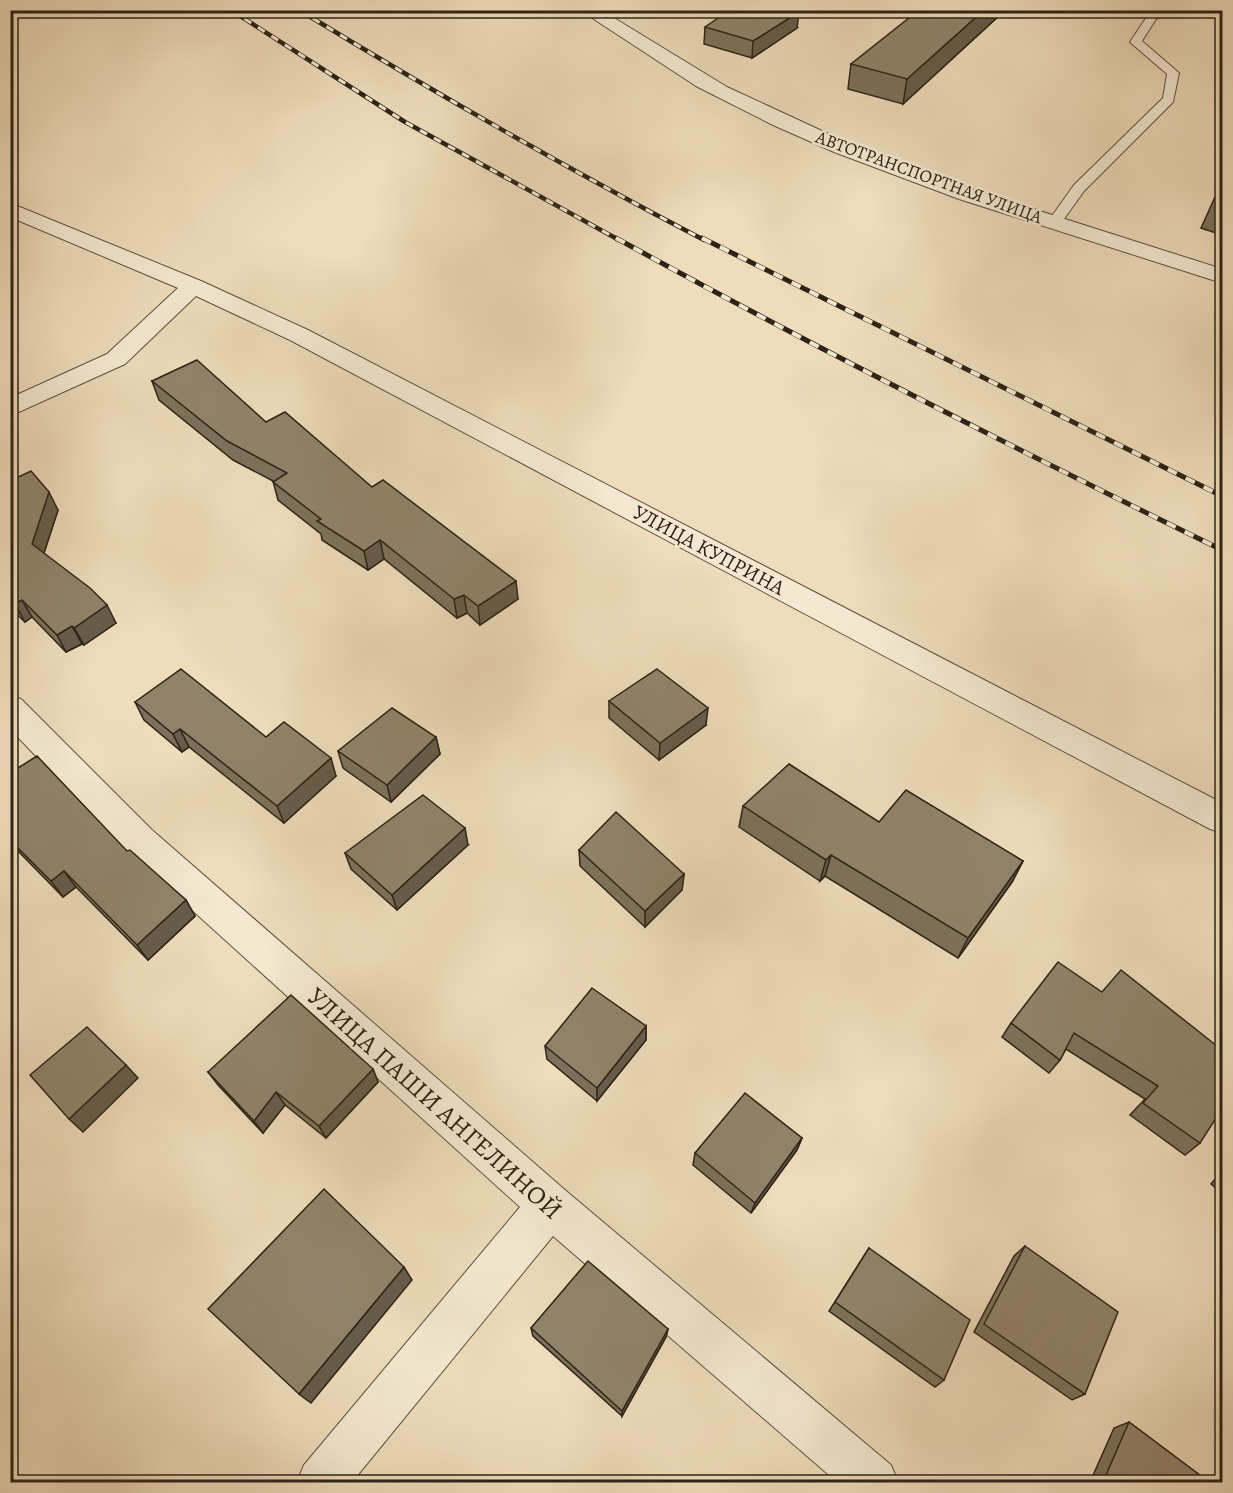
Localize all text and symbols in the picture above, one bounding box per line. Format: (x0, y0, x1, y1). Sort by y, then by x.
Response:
street label: АВТОТРАНСПОРТНАЯ УЛИЦА (812, 124, 1046, 229)
street label: УЛИЦА КУПРИНА (628, 498, 790, 602)
street label: УЛИЦА ПАШИ АНГЕЛИНОЙ (300, 979, 570, 1227)

